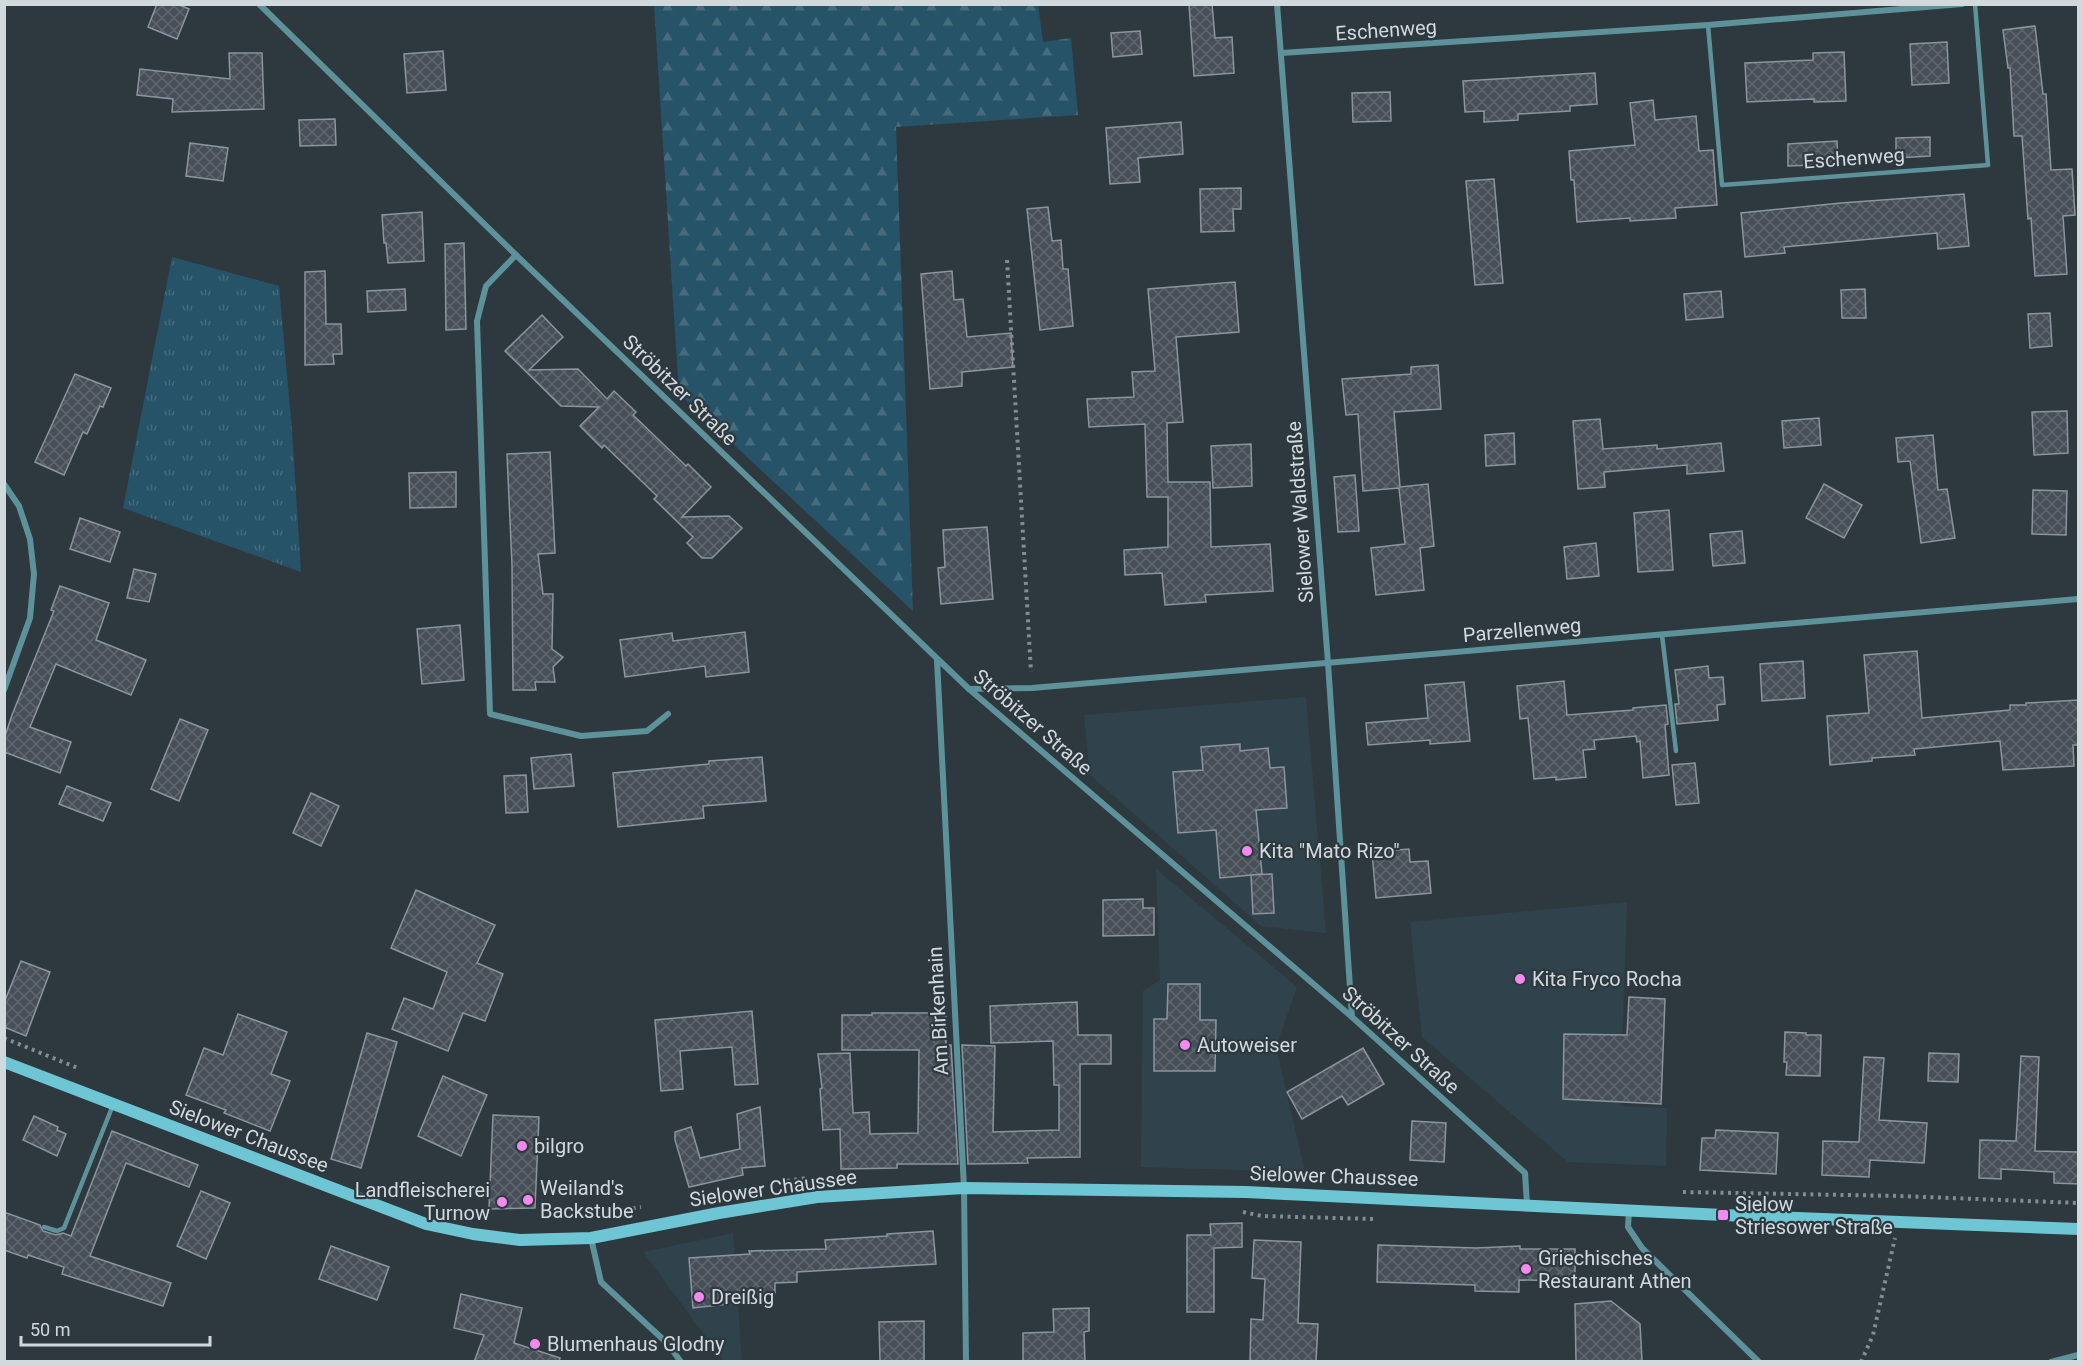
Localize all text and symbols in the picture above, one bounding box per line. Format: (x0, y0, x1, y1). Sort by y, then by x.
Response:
street label: Eschenweg (1334, 14, 1438, 46)
street label: Eschenweg (1802, 142, 1906, 174)
street label: Ströbitzer Straße (618, 329, 742, 451)
street label: Sielower Waldstraße (1282, 420, 1318, 604)
street label: Parzellenweg (1462, 613, 1582, 647)
street label: Ströbitzer Straße (969, 664, 1097, 780)
place label: Kita "Mato Rizo" (1259, 839, 1400, 863)
marker: Kita "Mato Rizo" (1240, 844, 1254, 858)
street label: Am Birkenhain (923, 946, 953, 1076)
place label: Kita Fryco Rocha (1532, 967, 1682, 991)
marker: Kita Fryco Rocha (1513, 972, 1527, 986)
street label: Ströbitzer Straße (1337, 981, 1465, 1099)
place label: Autoweiser (1197, 1033, 1297, 1057)
marker: Autoweiser (1178, 1038, 1192, 1052)
street label: Sielower Chaussee (166, 1095, 332, 1177)
place label: bilgro (534, 1134, 584, 1158)
marker: bilgro (515, 1139, 529, 1153)
street label: Sielower Chaussee (1249, 1161, 1419, 1191)
street label: Sielower Chaussee (688, 1164, 858, 1212)
place label: Weiland's Backstube (540, 1176, 634, 1223)
place label: Landfleischerei Turnow (355, 1178, 490, 1225)
place label: Sielow Striesower Straße (1735, 1192, 1893, 1239)
marker: Weiland's Backstube (521, 1193, 535, 1207)
marker: Landfleischerei Turnow (495, 1195, 509, 1209)
marker: Sielow Striesower Straße (1716, 1208, 1730, 1222)
place label: Griechisches Restaurant Athen (1538, 1246, 1692, 1293)
marker: Griechisches Restaurant Athen (1519, 1262, 1533, 1276)
place label: Dreißig (711, 1285, 774, 1309)
marker: Dreißig (692, 1290, 706, 1304)
scale bar (21, 1309, 210, 1347)
text: 50 m (30, 1319, 70, 1340)
place label: Blumenhaus Glodny (547, 1332, 725, 1356)
marker: Blumenhaus Glodny (528, 1337, 542, 1351)

